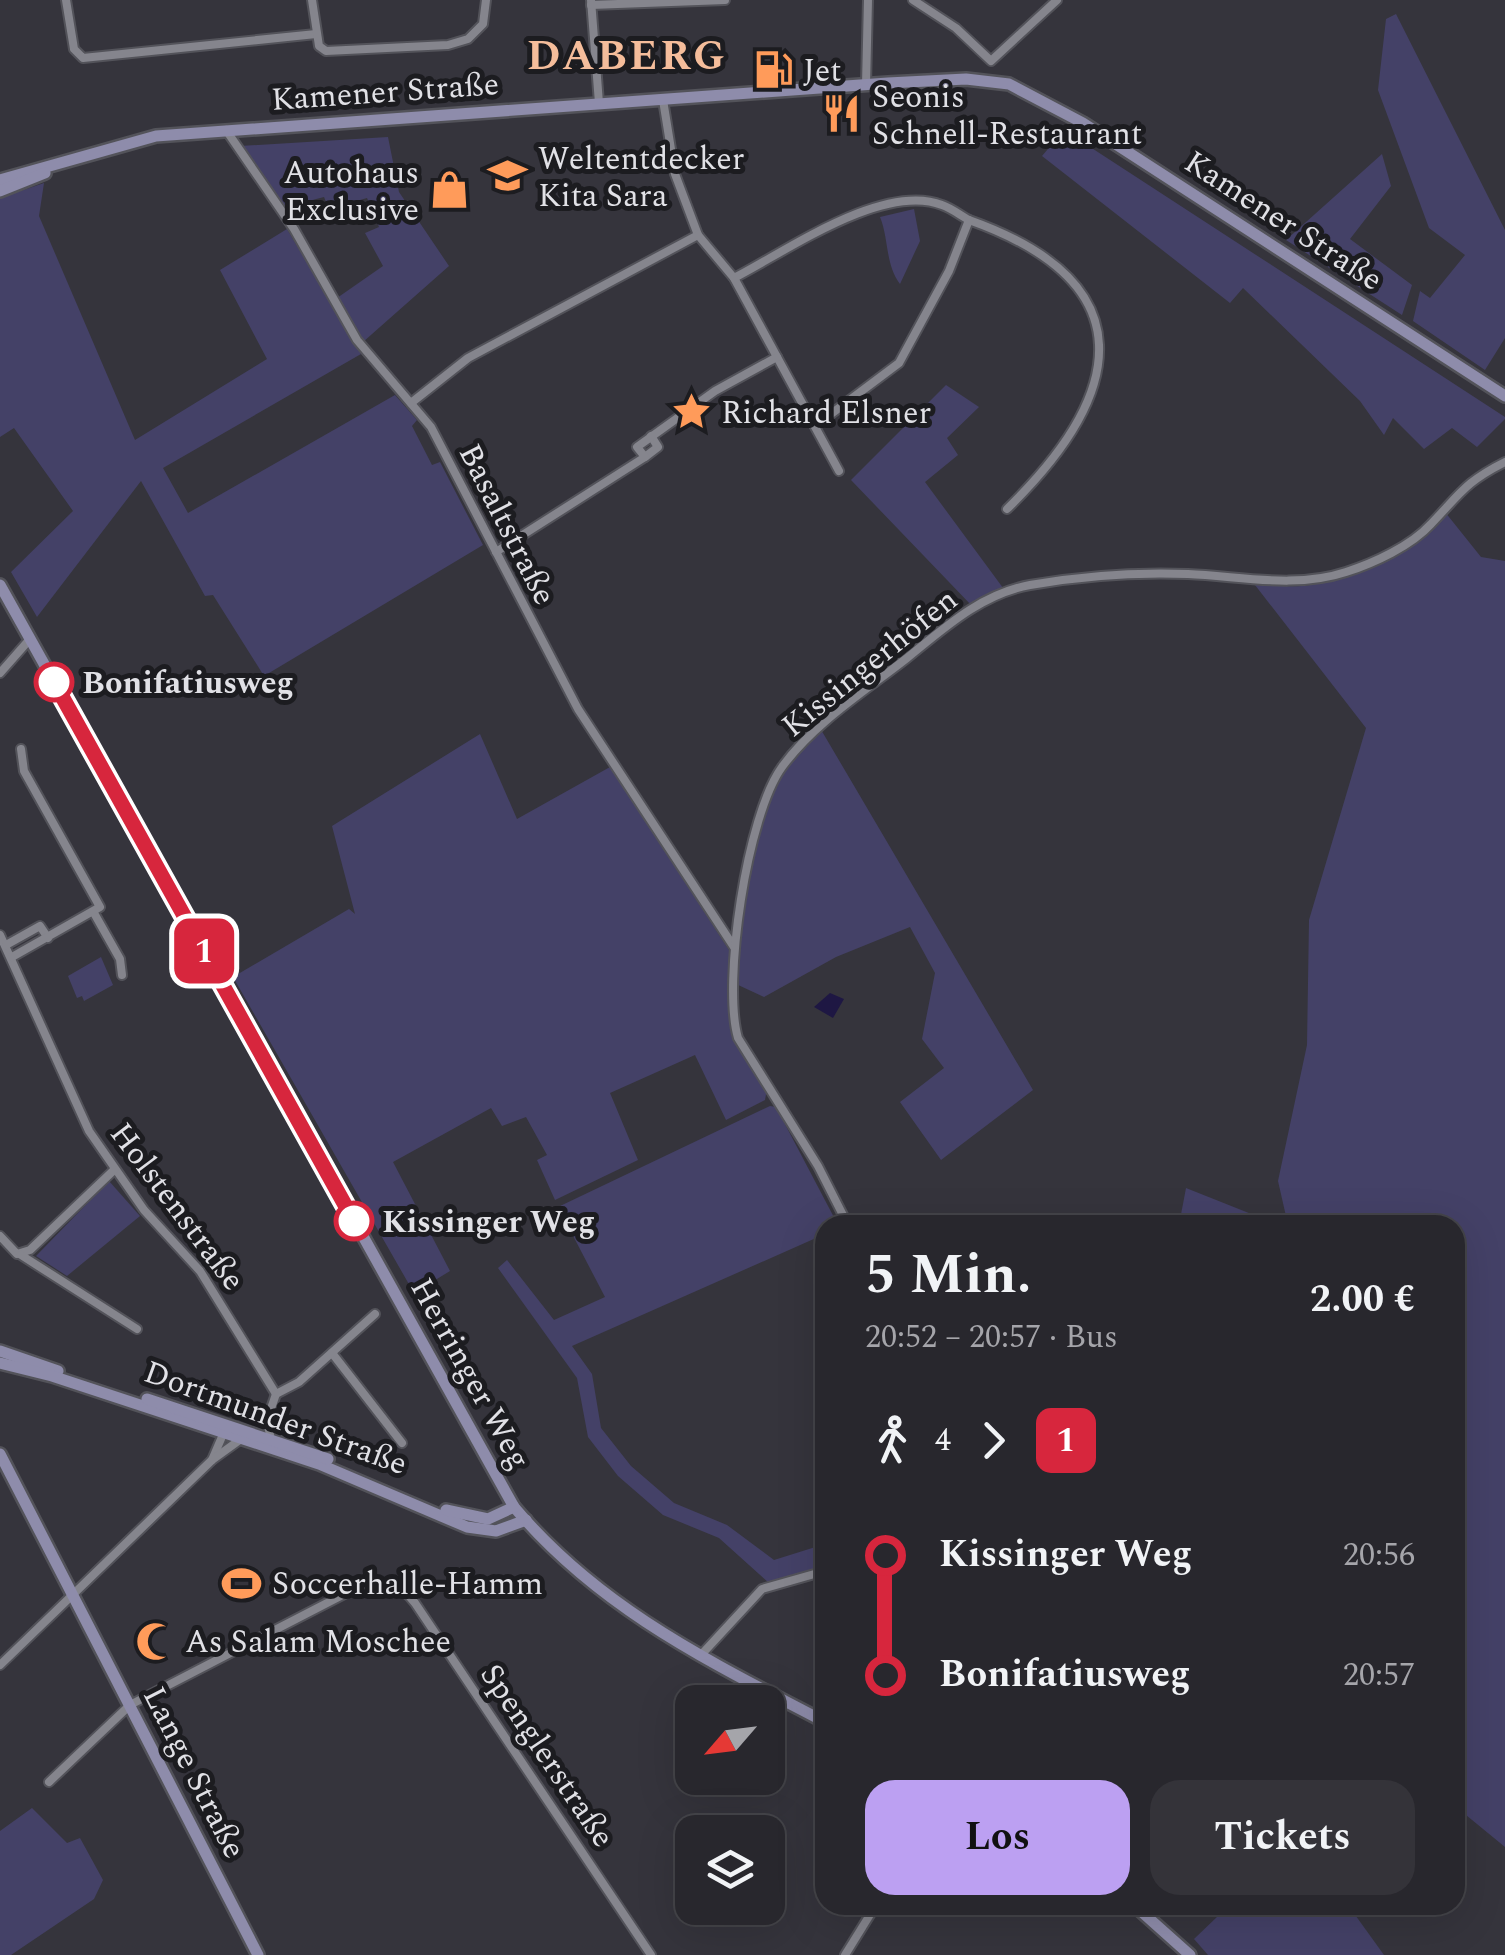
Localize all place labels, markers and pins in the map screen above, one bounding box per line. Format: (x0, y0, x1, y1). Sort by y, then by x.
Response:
place label: Jet (803, 47, 842, 96)
fuel station icon: Jet (752, 49, 794, 91)
place label: Seonis Schnell-Restaurant (872, 73, 1142, 159)
restaurant icon: Seonis Schnell-Restaurant (821, 93, 863, 135)
place label: Weltentdecker Kita Sara (538, 135, 745, 221)
place label: Autohaus Exclusive (283, 149, 419, 235)
school or university icon: Weltentdecker Kita Sara (487, 155, 529, 197)
shop icon: Autohaus Exclusive (428, 169, 470, 211)
place label: Richard Elsner (721, 389, 931, 438)
place icon: Richard Elsner (670, 391, 712, 433)
place label: Bonifatiusweg (82, 659, 294, 708)
marker: Bonifatiusweg (35, 663, 73, 701)
place label: Kissinger Weg (382, 1198, 595, 1247)
marker: Kissinger Weg (335, 1202, 373, 1240)
place label: Soccerhalle-Hamm (272, 1560, 543, 1609)
sports icon: Soccerhalle-Hamm (221, 1562, 263, 1604)
place label: As Salam Moschee (185, 1618, 451, 1667)
mosque icon: As Salam Moschee (134, 1620, 176, 1662)

